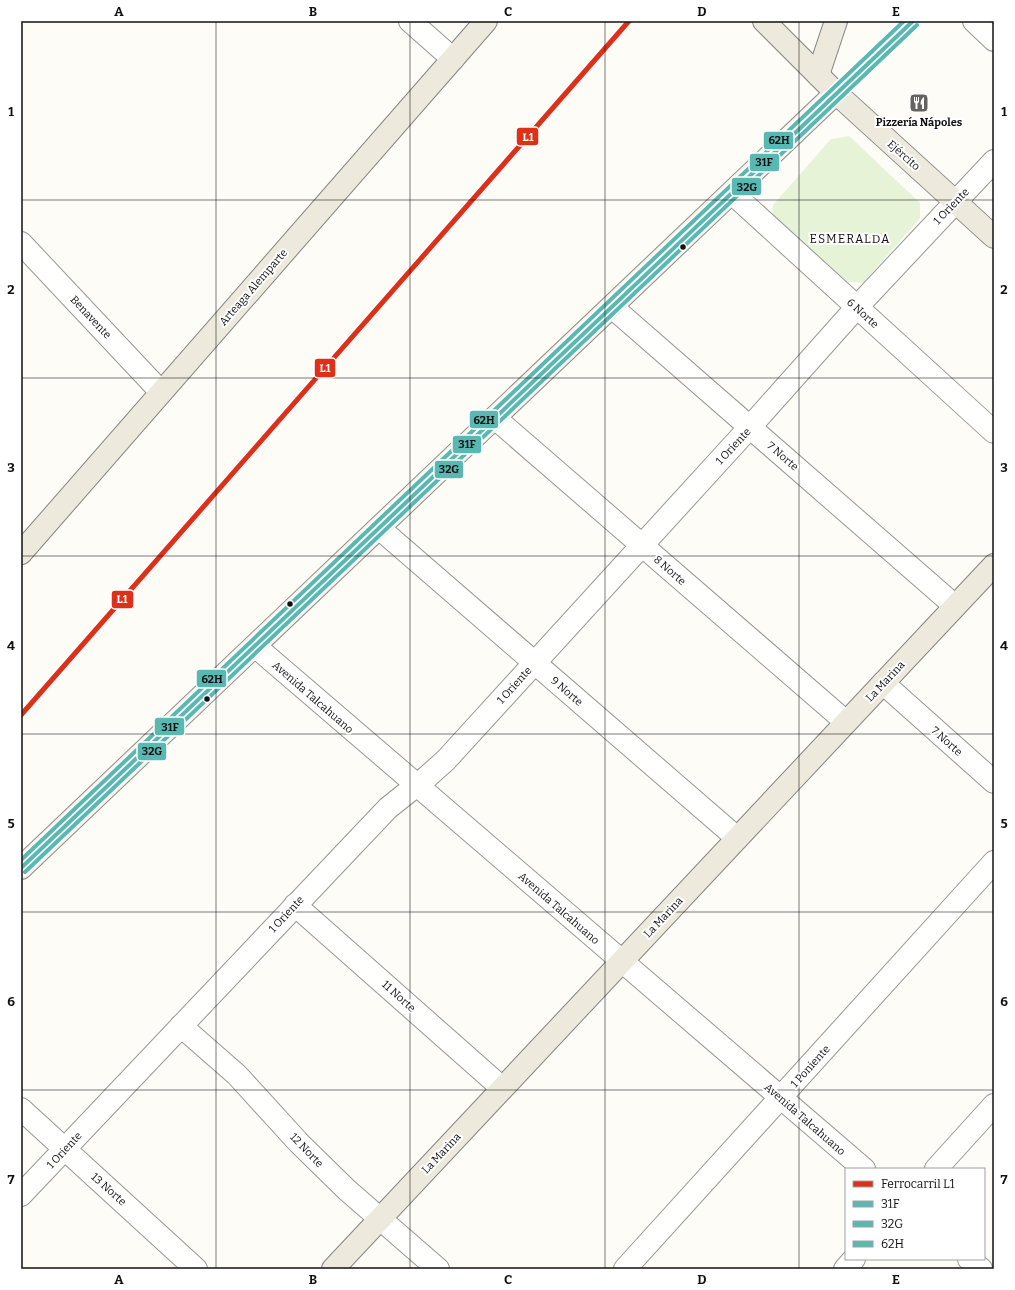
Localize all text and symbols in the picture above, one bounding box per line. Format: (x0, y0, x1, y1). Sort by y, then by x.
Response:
text: A (114, 4, 124, 19)
text: B (309, 4, 317, 19)
text: C (504, 4, 512, 19)
text: D (697, 4, 707, 19)
text: E (892, 4, 900, 19)
restaurant icon: Pizzería Nápoles (908, 92, 930, 114)
text: 1 (8, 104, 14, 119)
text: 1 (1001, 104, 1007, 119)
place label: Pizzería Nápoles (876, 116, 963, 129)
line badge: L1 (516, 127, 539, 146)
text: L1 (523, 131, 534, 144)
line badge: 62H (763, 131, 794, 150)
text: 62H (768, 134, 790, 147)
street label: Ejército (885, 137, 923, 173)
line badge: 31F (749, 153, 780, 172)
text: 31F (755, 156, 773, 169)
line badge: 32G (731, 177, 762, 196)
text: 32G (737, 181, 757, 194)
street label: 1 Oriente (931, 185, 972, 227)
district label: ESMERALDA (810, 232, 890, 246)
unlabelled marker (678, 242, 688, 252)
street label: Arteaga Alemparte (217, 246, 290, 328)
text: 2 (7, 282, 15, 297)
text: 2 (1000, 282, 1008, 297)
street label: Benavente (67, 293, 114, 342)
street label: 6 Norte (844, 296, 881, 331)
line badge: L1 (314, 358, 336, 378)
text: L1 (320, 362, 331, 375)
line badge: 62H (469, 410, 499, 429)
text: 62H (473, 414, 495, 427)
street label: 1 Oriente (713, 425, 754, 467)
line badge: 31F (452, 435, 482, 454)
text: 31F (458, 438, 476, 451)
street label: 7 Norte (764, 439, 801, 474)
text: 3 (7, 460, 15, 475)
line badge: 32G (434, 460, 464, 479)
text: 3 (1000, 460, 1008, 475)
text: 32G (439, 463, 459, 476)
street label: 8 Norte (651, 553, 688, 588)
line badge: L1 (111, 590, 134, 609)
text: L1 (117, 593, 128, 606)
unlabelled marker (285, 599, 295, 609)
text: 4 (7, 638, 15, 653)
text: 4 (1000, 638, 1008, 653)
street label: La Marina (863, 658, 907, 704)
street label: Avenida Talcahuano (269, 659, 356, 736)
street label: 1 Oriente (494, 664, 534, 707)
line badge: 62H (196, 669, 227, 688)
text: 62H (201, 673, 223, 686)
street label: 9 Norte (548, 674, 585, 709)
unlabelled marker (202, 694, 212, 704)
line badge: 31F (154, 717, 185, 736)
text: 31F (161, 721, 179, 734)
street label: 7 Norte (928, 724, 965, 759)
line badge: 32G (137, 742, 167, 761)
text: 32G (142, 745, 162, 758)
text: 5 (7, 816, 15, 831)
text: 5 (1000, 816, 1008, 831)
street label: Avenida Talcahuano (515, 870, 602, 947)
street label: 1 Oriente (266, 893, 307, 935)
street label: La Marina (641, 894, 685, 940)
street label: 11 Norte (379, 978, 418, 1015)
text: 6 (7, 994, 15, 1009)
text: 6 (1000, 994, 1008, 1009)
street label: 1 Poniente (788, 1043, 833, 1090)
street label: Avenida Talcahuano (761, 1081, 848, 1158)
street label: 1 Oriente (44, 1129, 85, 1171)
street label: La Marina (419, 1130, 463, 1176)
street label: 12 Norte (287, 1131, 326, 1170)
legend (845, 1168, 985, 1260)
street label: 13 Norte (89, 1170, 129, 1208)
text: 7 (8, 1172, 15, 1187)
text: 7 (1001, 1172, 1008, 1187)
text: Ferrocarril L1 (881, 1177, 955, 1191)
text: 31F (881, 1197, 900, 1211)
text: 32G (881, 1217, 903, 1231)
text: 62H (881, 1237, 904, 1251)
text: A (114, 1272, 124, 1287)
text: B (309, 1272, 317, 1287)
text: C (504, 1272, 512, 1287)
text: D (697, 1272, 707, 1287)
text: E (892, 1272, 900, 1287)

